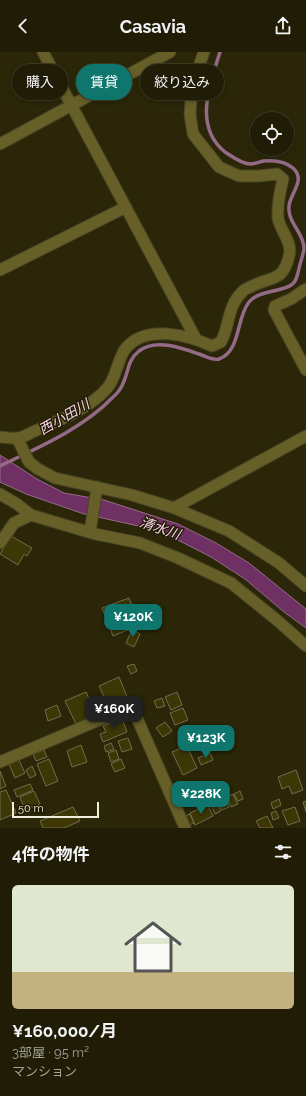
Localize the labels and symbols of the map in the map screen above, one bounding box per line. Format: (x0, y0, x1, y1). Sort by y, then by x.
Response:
water label: 西小田川 (36, 395, 94, 438)
water label: 清水川 (138, 514, 184, 543)
pin: ¥120K (105, 604, 161, 638)
pin: ¥160K (86, 696, 142, 730)
pin: ¥123K (178, 725, 234, 759)
pin: ¥228K (173, 781, 229, 815)
scale bar (12, 800, 99, 819)

